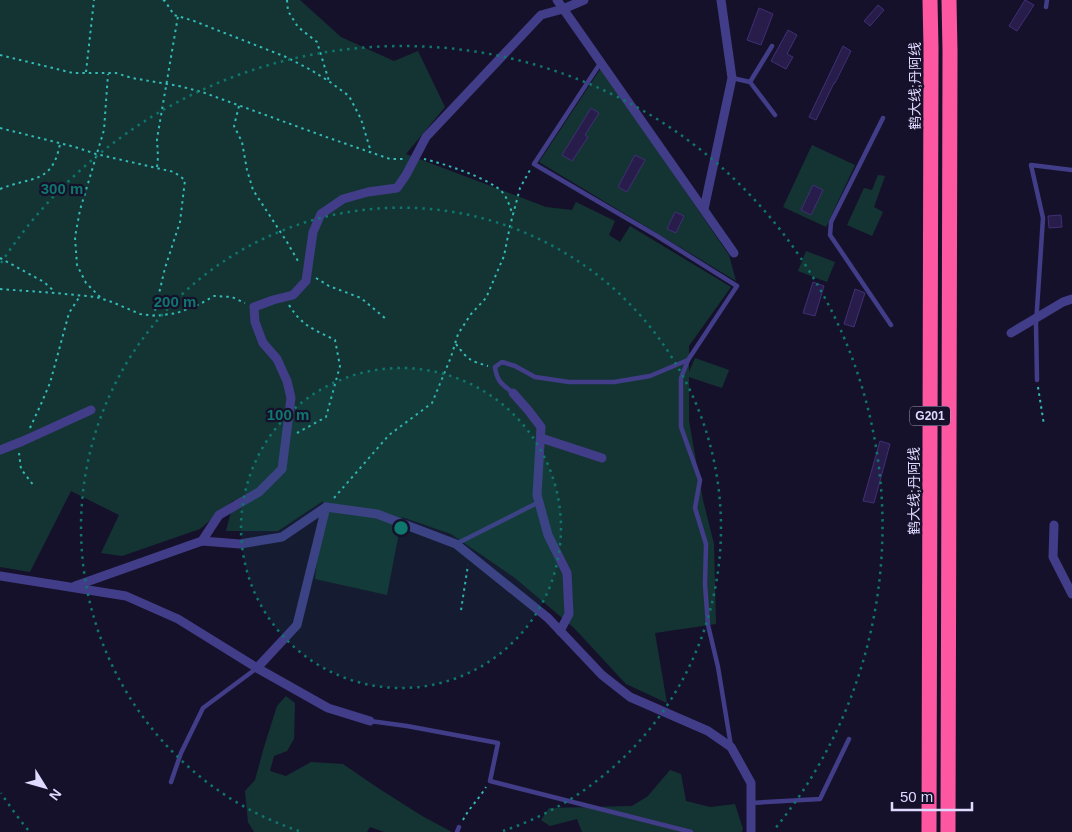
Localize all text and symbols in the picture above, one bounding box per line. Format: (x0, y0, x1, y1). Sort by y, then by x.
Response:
street label: 鹤大线;丹阿线 (907, 42, 923, 130)
text: 300 m (41, 180, 83, 197)
text: 200 m (154, 293, 196, 310)
text: 100 m (267, 406, 309, 423)
road number: G201 (910, 406, 950, 426)
street label: 鹤大线;丹阿线 (906, 447, 922, 535)
centre of rings (392, 519, 410, 537)
north arrow (20, 762, 70, 812)
scale bar (892, 780, 972, 812)
text: N (46, 786, 65, 804)
text: 50 m (900, 788, 933, 805)

